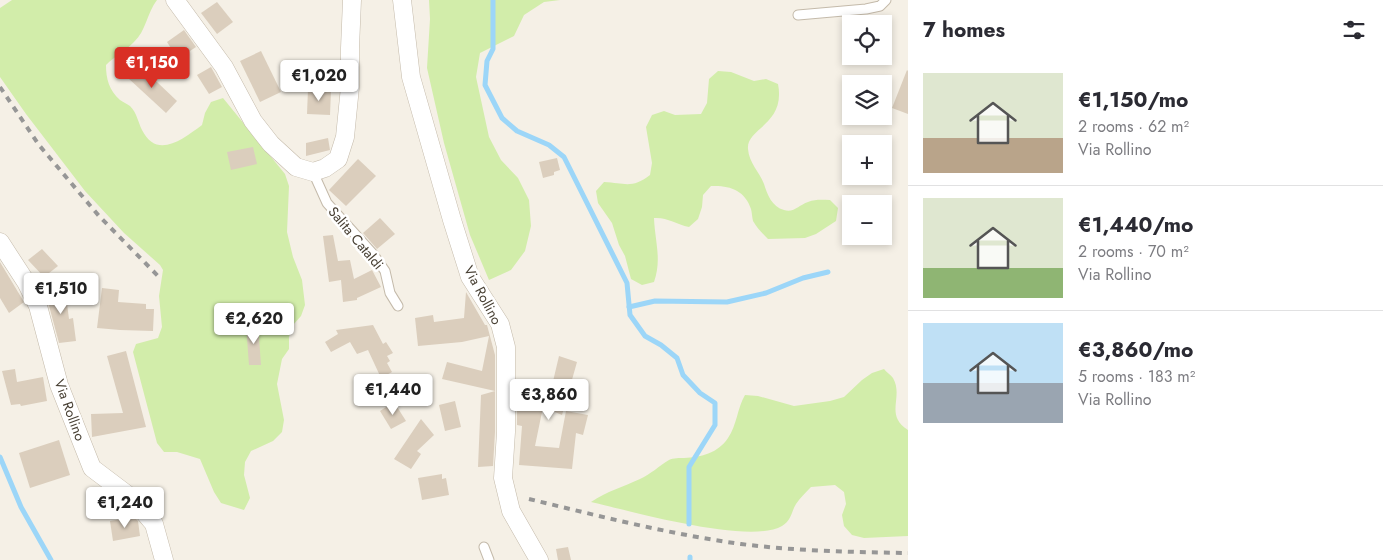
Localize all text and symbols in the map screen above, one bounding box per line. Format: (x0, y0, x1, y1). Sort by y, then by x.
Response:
map controls (842, 15, 892, 245)
button: locate (842, 15, 892, 65)
text: 7 homes (923, 15, 1005, 45)
icon: filters (1340, 16, 1368, 44)
pin: €1,150 (111, 46, 193, 89)
text: €1,150 (126, 51, 178, 74)
pin: €1,020 (278, 59, 360, 102)
text: €1,020 (291, 64, 347, 87)
button: layers (842, 75, 892, 125)
text: €1,150/mo (1078, 85, 1188, 115)
icon: home (963, 93, 1023, 153)
text: 2 rooms · 62 m² (1078, 115, 1189, 138)
button: + (842, 135, 892, 185)
text: Via Rollino (1078, 138, 1152, 161)
button: − (842, 195, 892, 245)
street label: Salita Cataldi (324, 202, 388, 274)
text: €1,440/mo (1078, 210, 1193, 240)
icon: home (963, 218, 1023, 278)
text: 2 rooms · 70 m² (1078, 240, 1189, 263)
street label: Via Rollino (459, 262, 507, 328)
text: Via Rollino (1078, 263, 1152, 286)
pin: €1,510 (20, 272, 102, 315)
text: €1,510 (35, 277, 87, 300)
pin: €2,620 (213, 302, 295, 345)
text: €2,620 (225, 307, 283, 330)
text: €3,860/mo (1078, 335, 1193, 365)
icon: home (963, 343, 1023, 403)
text: 5 rooms · 183 m² (1078, 365, 1195, 388)
pin: €1,440 (352, 374, 434, 416)
street label: Via Rollino (50, 376, 91, 444)
text: €1,440 (365, 378, 421, 401)
pin: €3,860 (508, 378, 590, 421)
text: €3,860 (521, 383, 577, 406)
text: Via Rollino (1078, 388, 1152, 411)
pin: €1,240 (84, 486, 166, 529)
text: €1,240 (97, 491, 153, 514)

